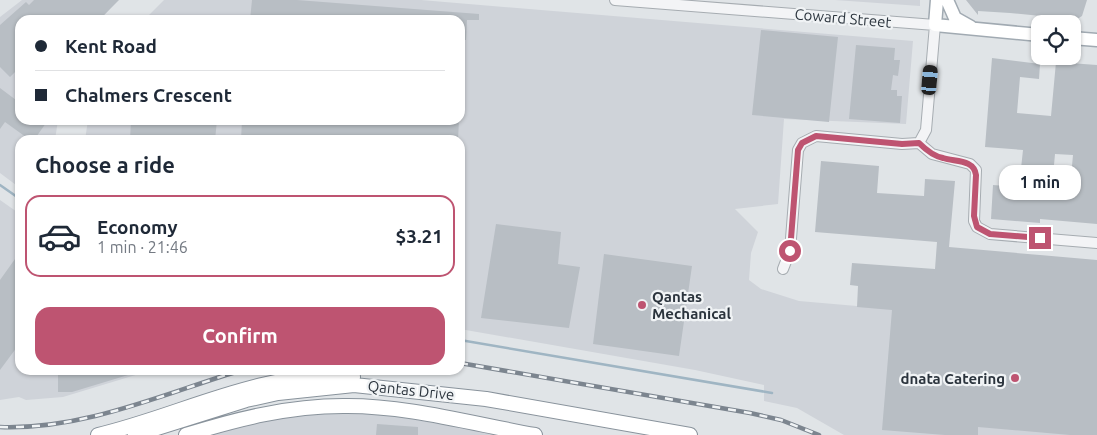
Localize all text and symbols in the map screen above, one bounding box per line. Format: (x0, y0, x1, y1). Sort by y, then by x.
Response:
street label: Coward Street (794, 5, 892, 31)
map controls (1031, 15, 1081, 65)
button: locate (1031, 15, 1081, 65)
text: Kent Road (65, 35, 157, 57)
car (921, 64, 938, 96)
text: Chalmers Crescent (65, 84, 232, 106)
text: Choose a ride (35, 152, 175, 177)
callout: 1 min (999, 166, 1081, 200)
text: 1 min (1020, 173, 1060, 191)
icon: car (37, 214, 82, 259)
text: Economy (97, 216, 178, 238)
text: $3.21 (395, 225, 443, 247)
route end (1029, 227, 1051, 249)
text: 1 min · 21:46 (97, 238, 188, 256)
route start (779, 240, 801, 262)
place label: Qantas Mechanical (652, 288, 731, 322)
marker: Qantas Mechanical (636, 299, 648, 311)
button: Confirm (35, 307, 445, 365)
place label: dnata Catering (900, 370, 1005, 387)
marker: dnata Catering (1009, 372, 1021, 384)
street label: Qantas Drive (367, 377, 455, 403)

